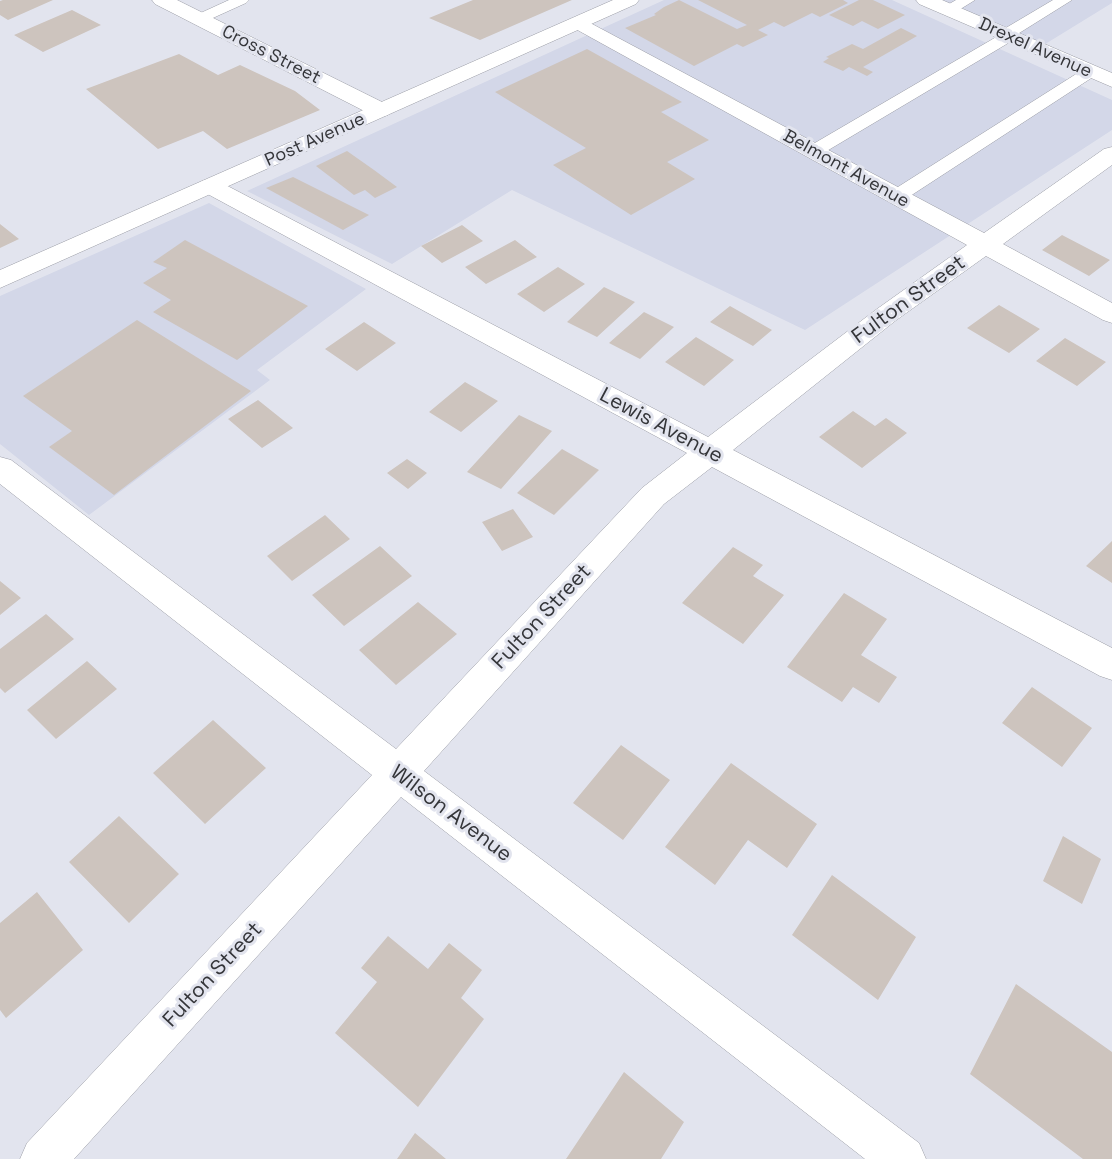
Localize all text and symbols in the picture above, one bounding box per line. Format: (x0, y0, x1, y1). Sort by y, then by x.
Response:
street label: Drexel Avenue (975, 13, 1095, 83)
street label: Cross Street (218, 21, 324, 89)
street label: Post Avenue (262, 108, 368, 172)
street label: Belmont Avenue (779, 125, 913, 213)
street label: Fulton Street (847, 250, 971, 350)
street label: Lewis Avenue (595, 383, 727, 469)
street label: Fulton Street (487, 559, 597, 675)
street label: Wilson Avenue (385, 760, 517, 868)
street label: Fulton Street (158, 917, 268, 1033)

